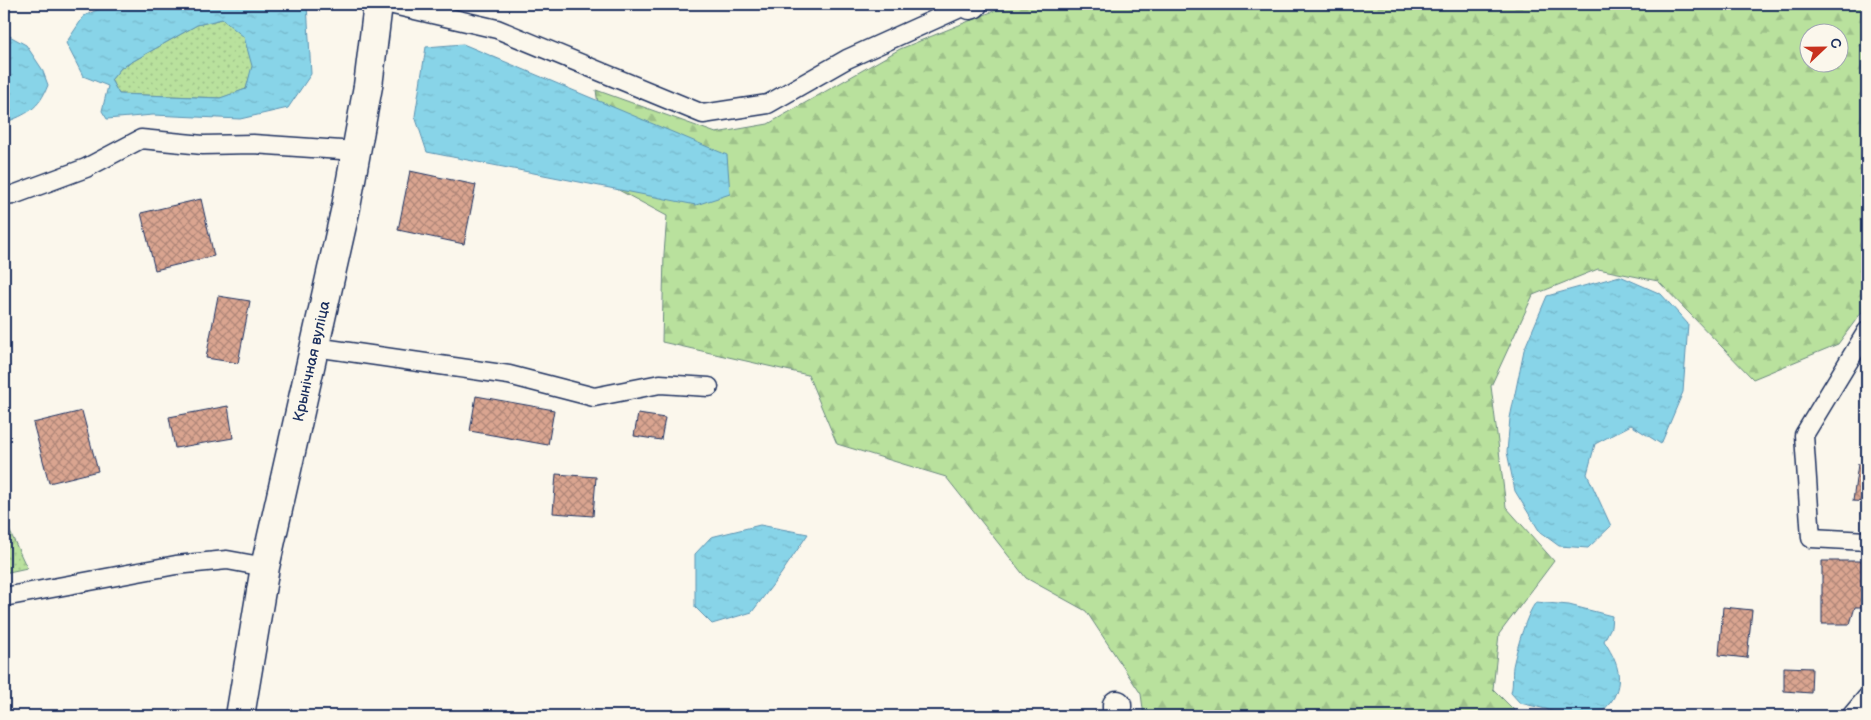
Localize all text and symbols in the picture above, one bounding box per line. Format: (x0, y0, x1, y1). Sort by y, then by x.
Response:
north arrow (1798, 22, 1848, 72)
text: С (1826, 36, 1845, 51)
street label: Крынічная вуліца (288, 299, 334, 424)

